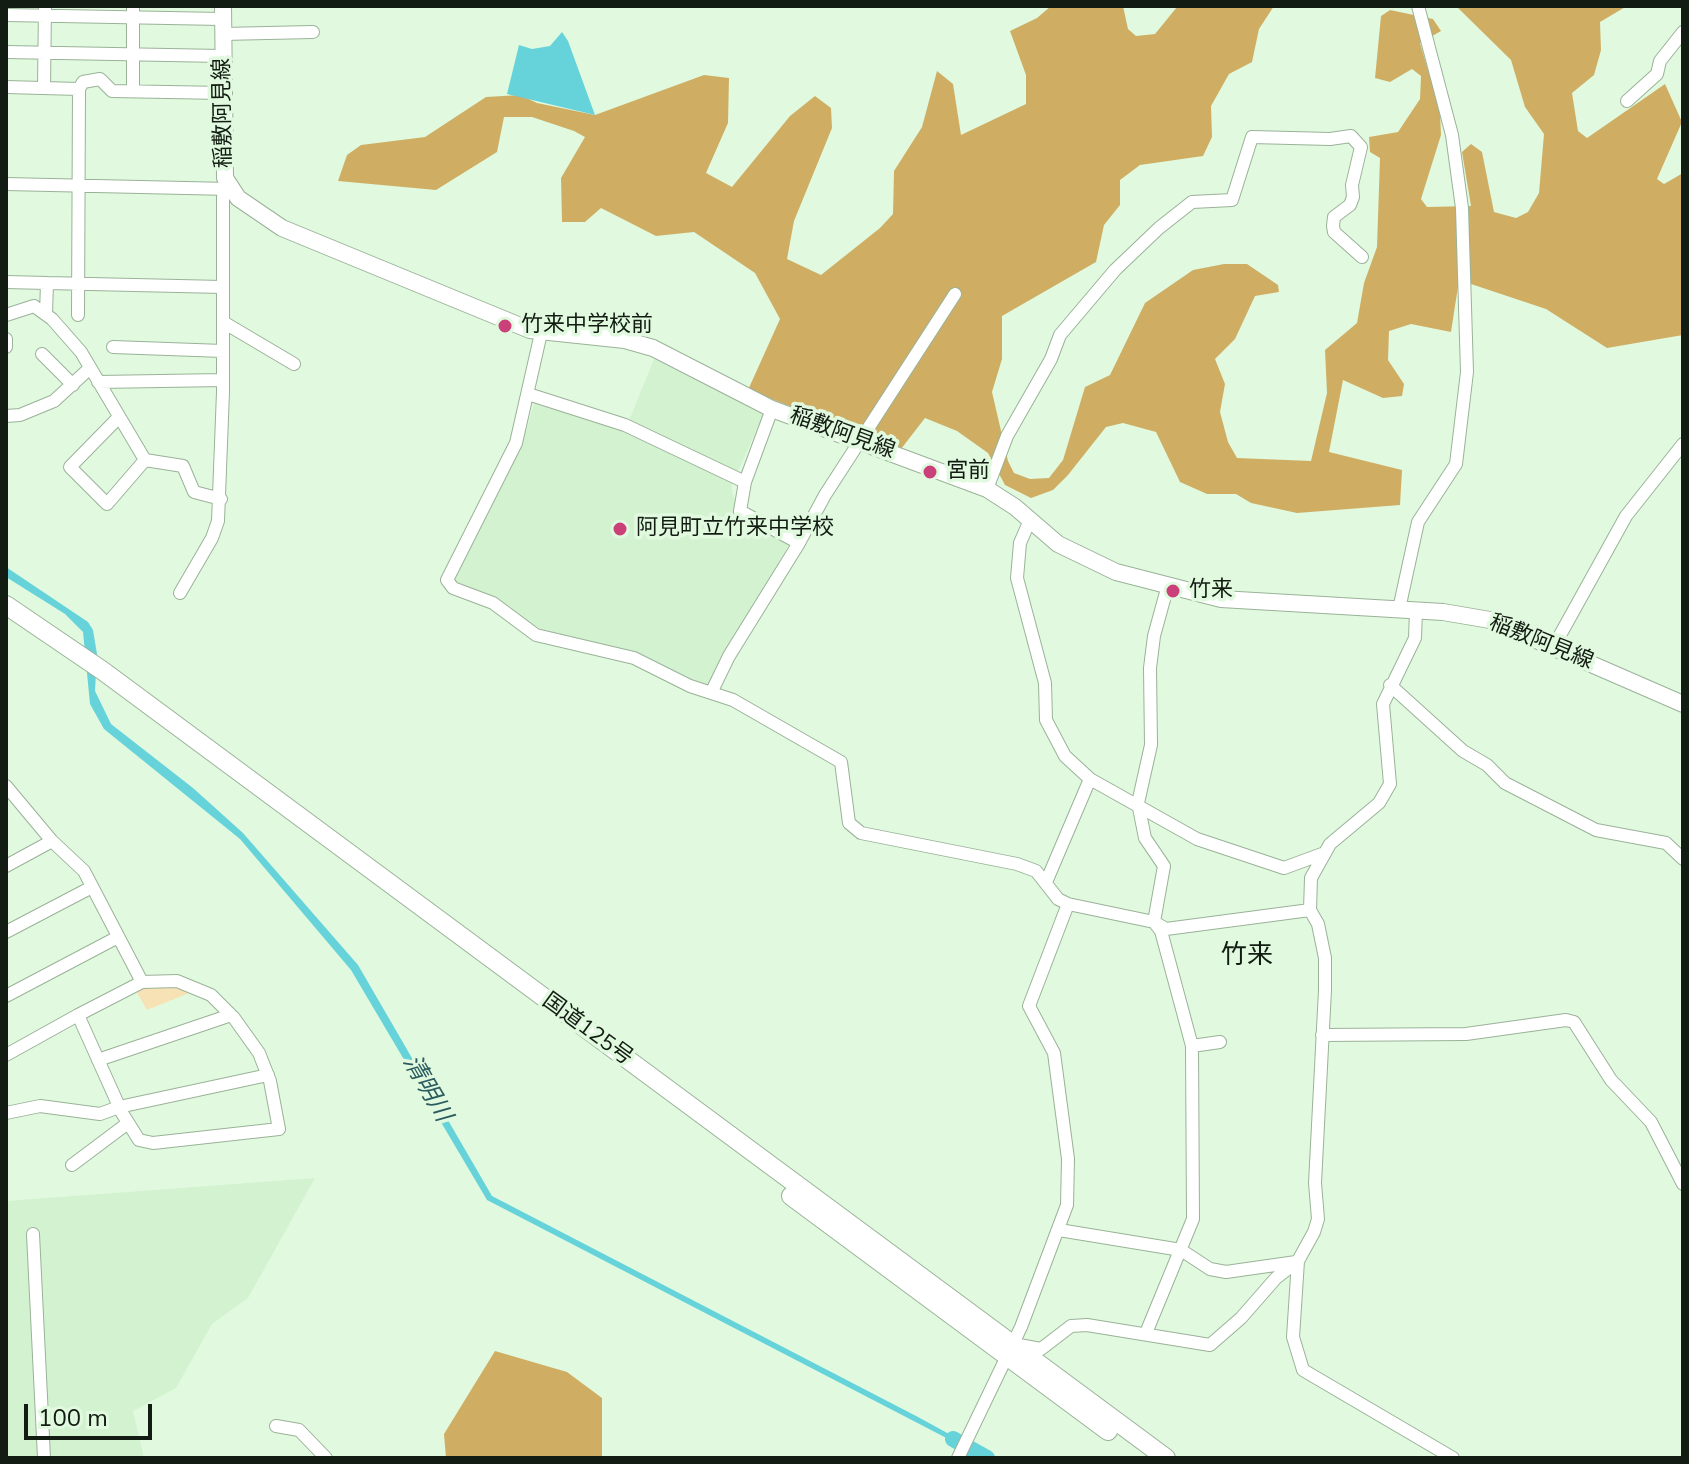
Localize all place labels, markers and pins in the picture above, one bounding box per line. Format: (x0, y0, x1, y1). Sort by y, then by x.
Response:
place label: 竹来中学校前 (521, 313, 653, 339)
marker: 竹来中学校前 (496, 317, 514, 335)
place label: 宮前 (946, 459, 990, 485)
marker: 宮前 (921, 463, 939, 481)
place label: 阿見町立竹来中学校 (636, 516, 834, 542)
marker: 阿見町立竹来中学校 (611, 520, 629, 538)
place label: 竹来 (1189, 578, 1233, 604)
marker: 竹来 (1164, 582, 1182, 600)

